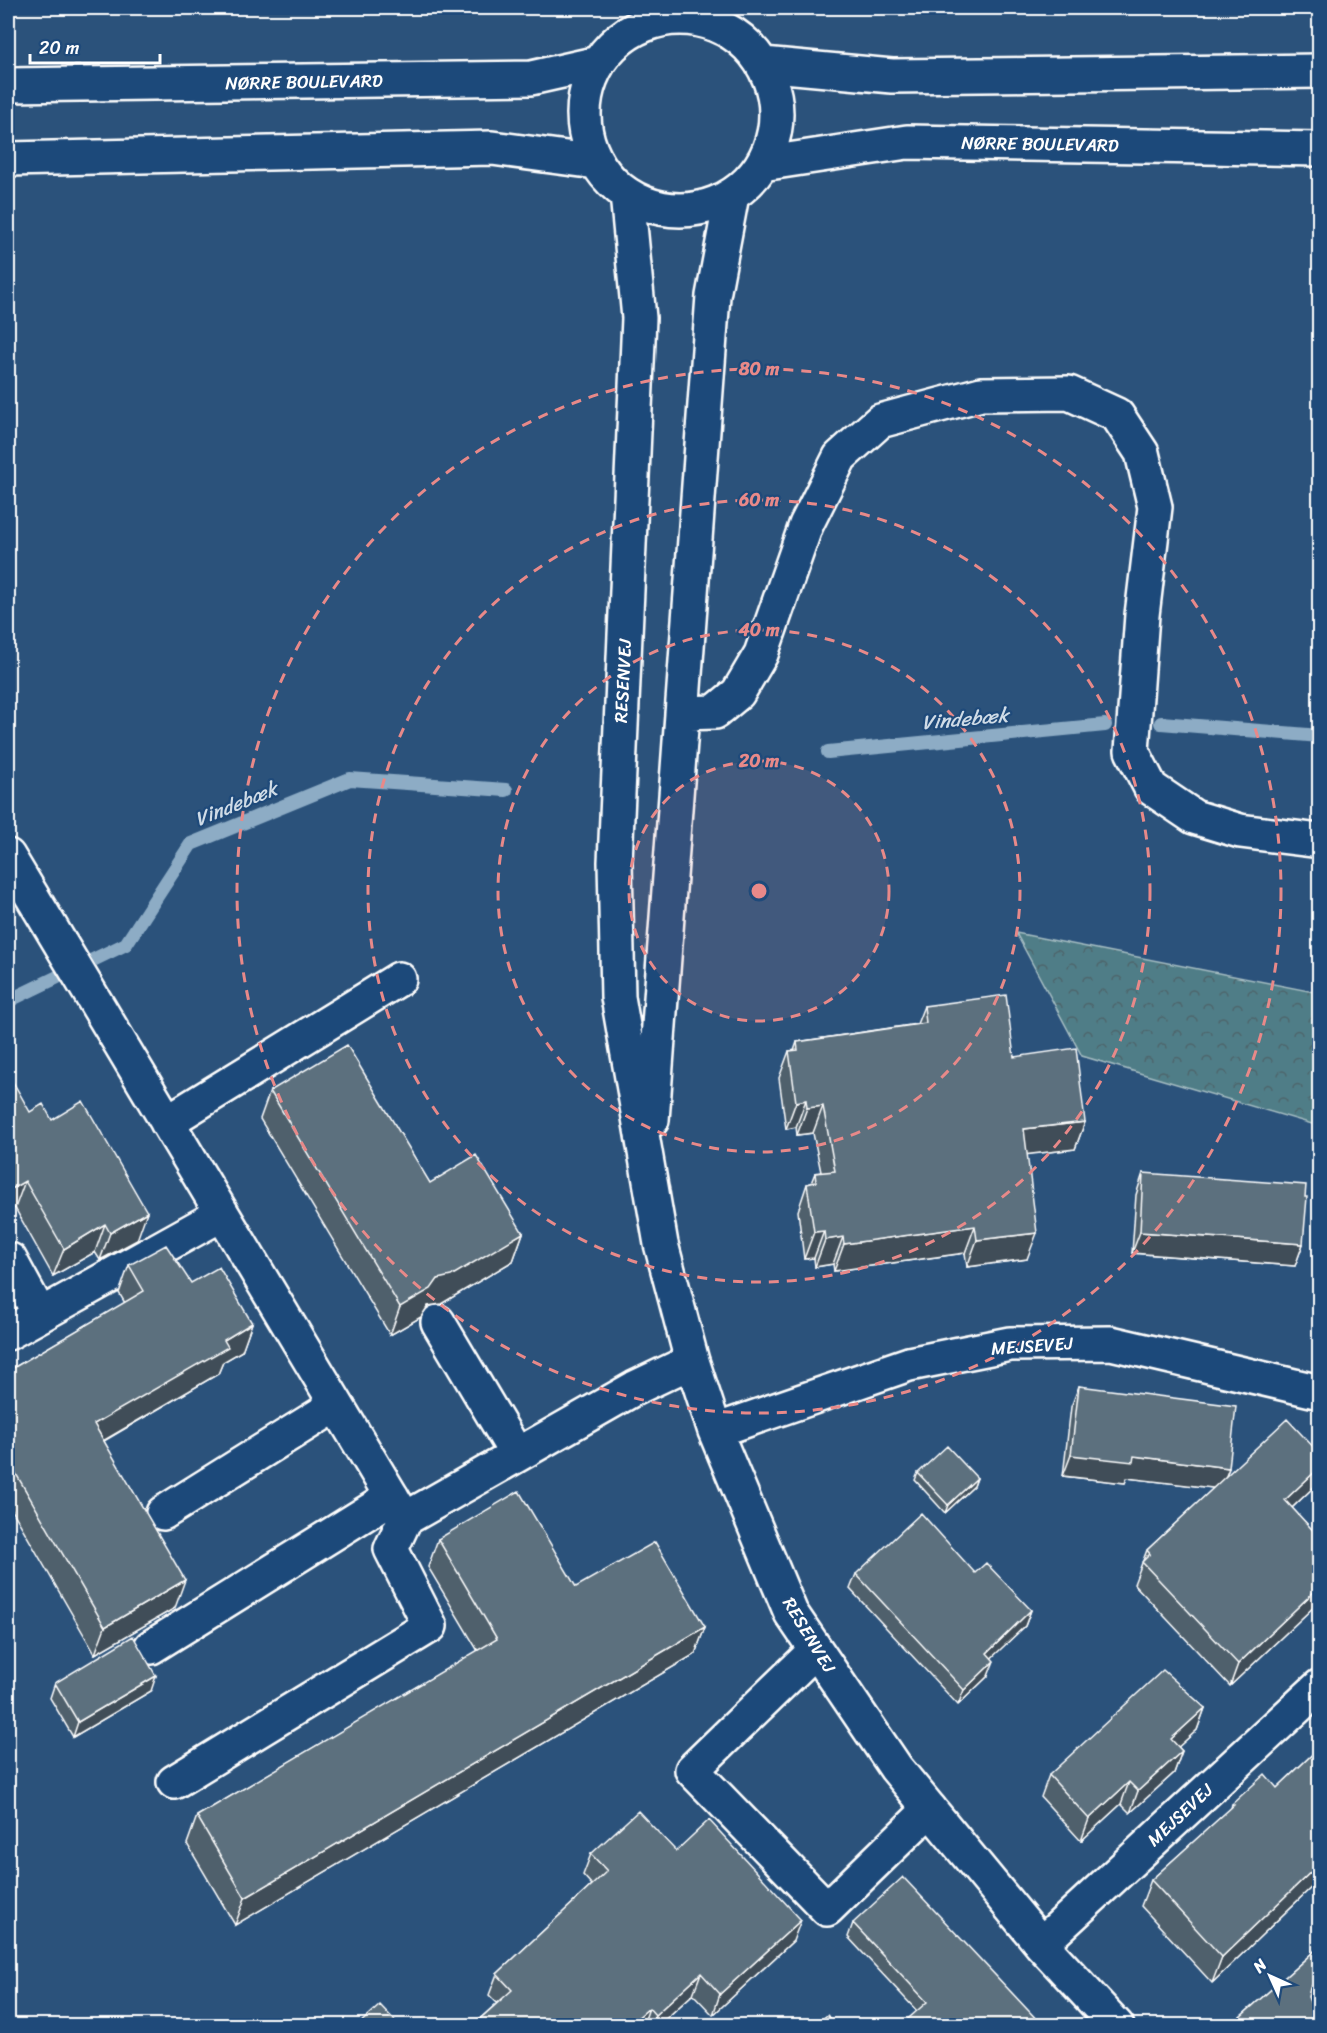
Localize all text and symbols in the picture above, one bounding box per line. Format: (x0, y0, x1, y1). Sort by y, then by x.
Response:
scale bar (30, 27, 160, 65)
text: 20 m (39, 32, 79, 64)
street label: NØRRE BOULEVARD (225, 65, 383, 99)
street label: NØRRE BOULEVARD (961, 127, 1119, 161)
text: 80 m (738, 353, 780, 385)
text: 60 m (738, 484, 779, 516)
text: 40 m (737, 614, 780, 646)
street label: RESENVEJ (605, 638, 641, 724)
water label: Vindebæk (920, 698, 1012, 740)
text: 20 m (738, 745, 779, 777)
water label: Vindebæk (189, 771, 285, 836)
centre of rings (749, 881, 769, 901)
street label: MEJSEVEJ (990, 1327, 1074, 1365)
street label: RESENVEJ (774, 1591, 845, 1680)
street label: MEJSEVEJ (1139, 1775, 1221, 1855)
north arrow (1240, 1946, 1300, 2006)
text: N (1245, 1951, 1275, 1981)

